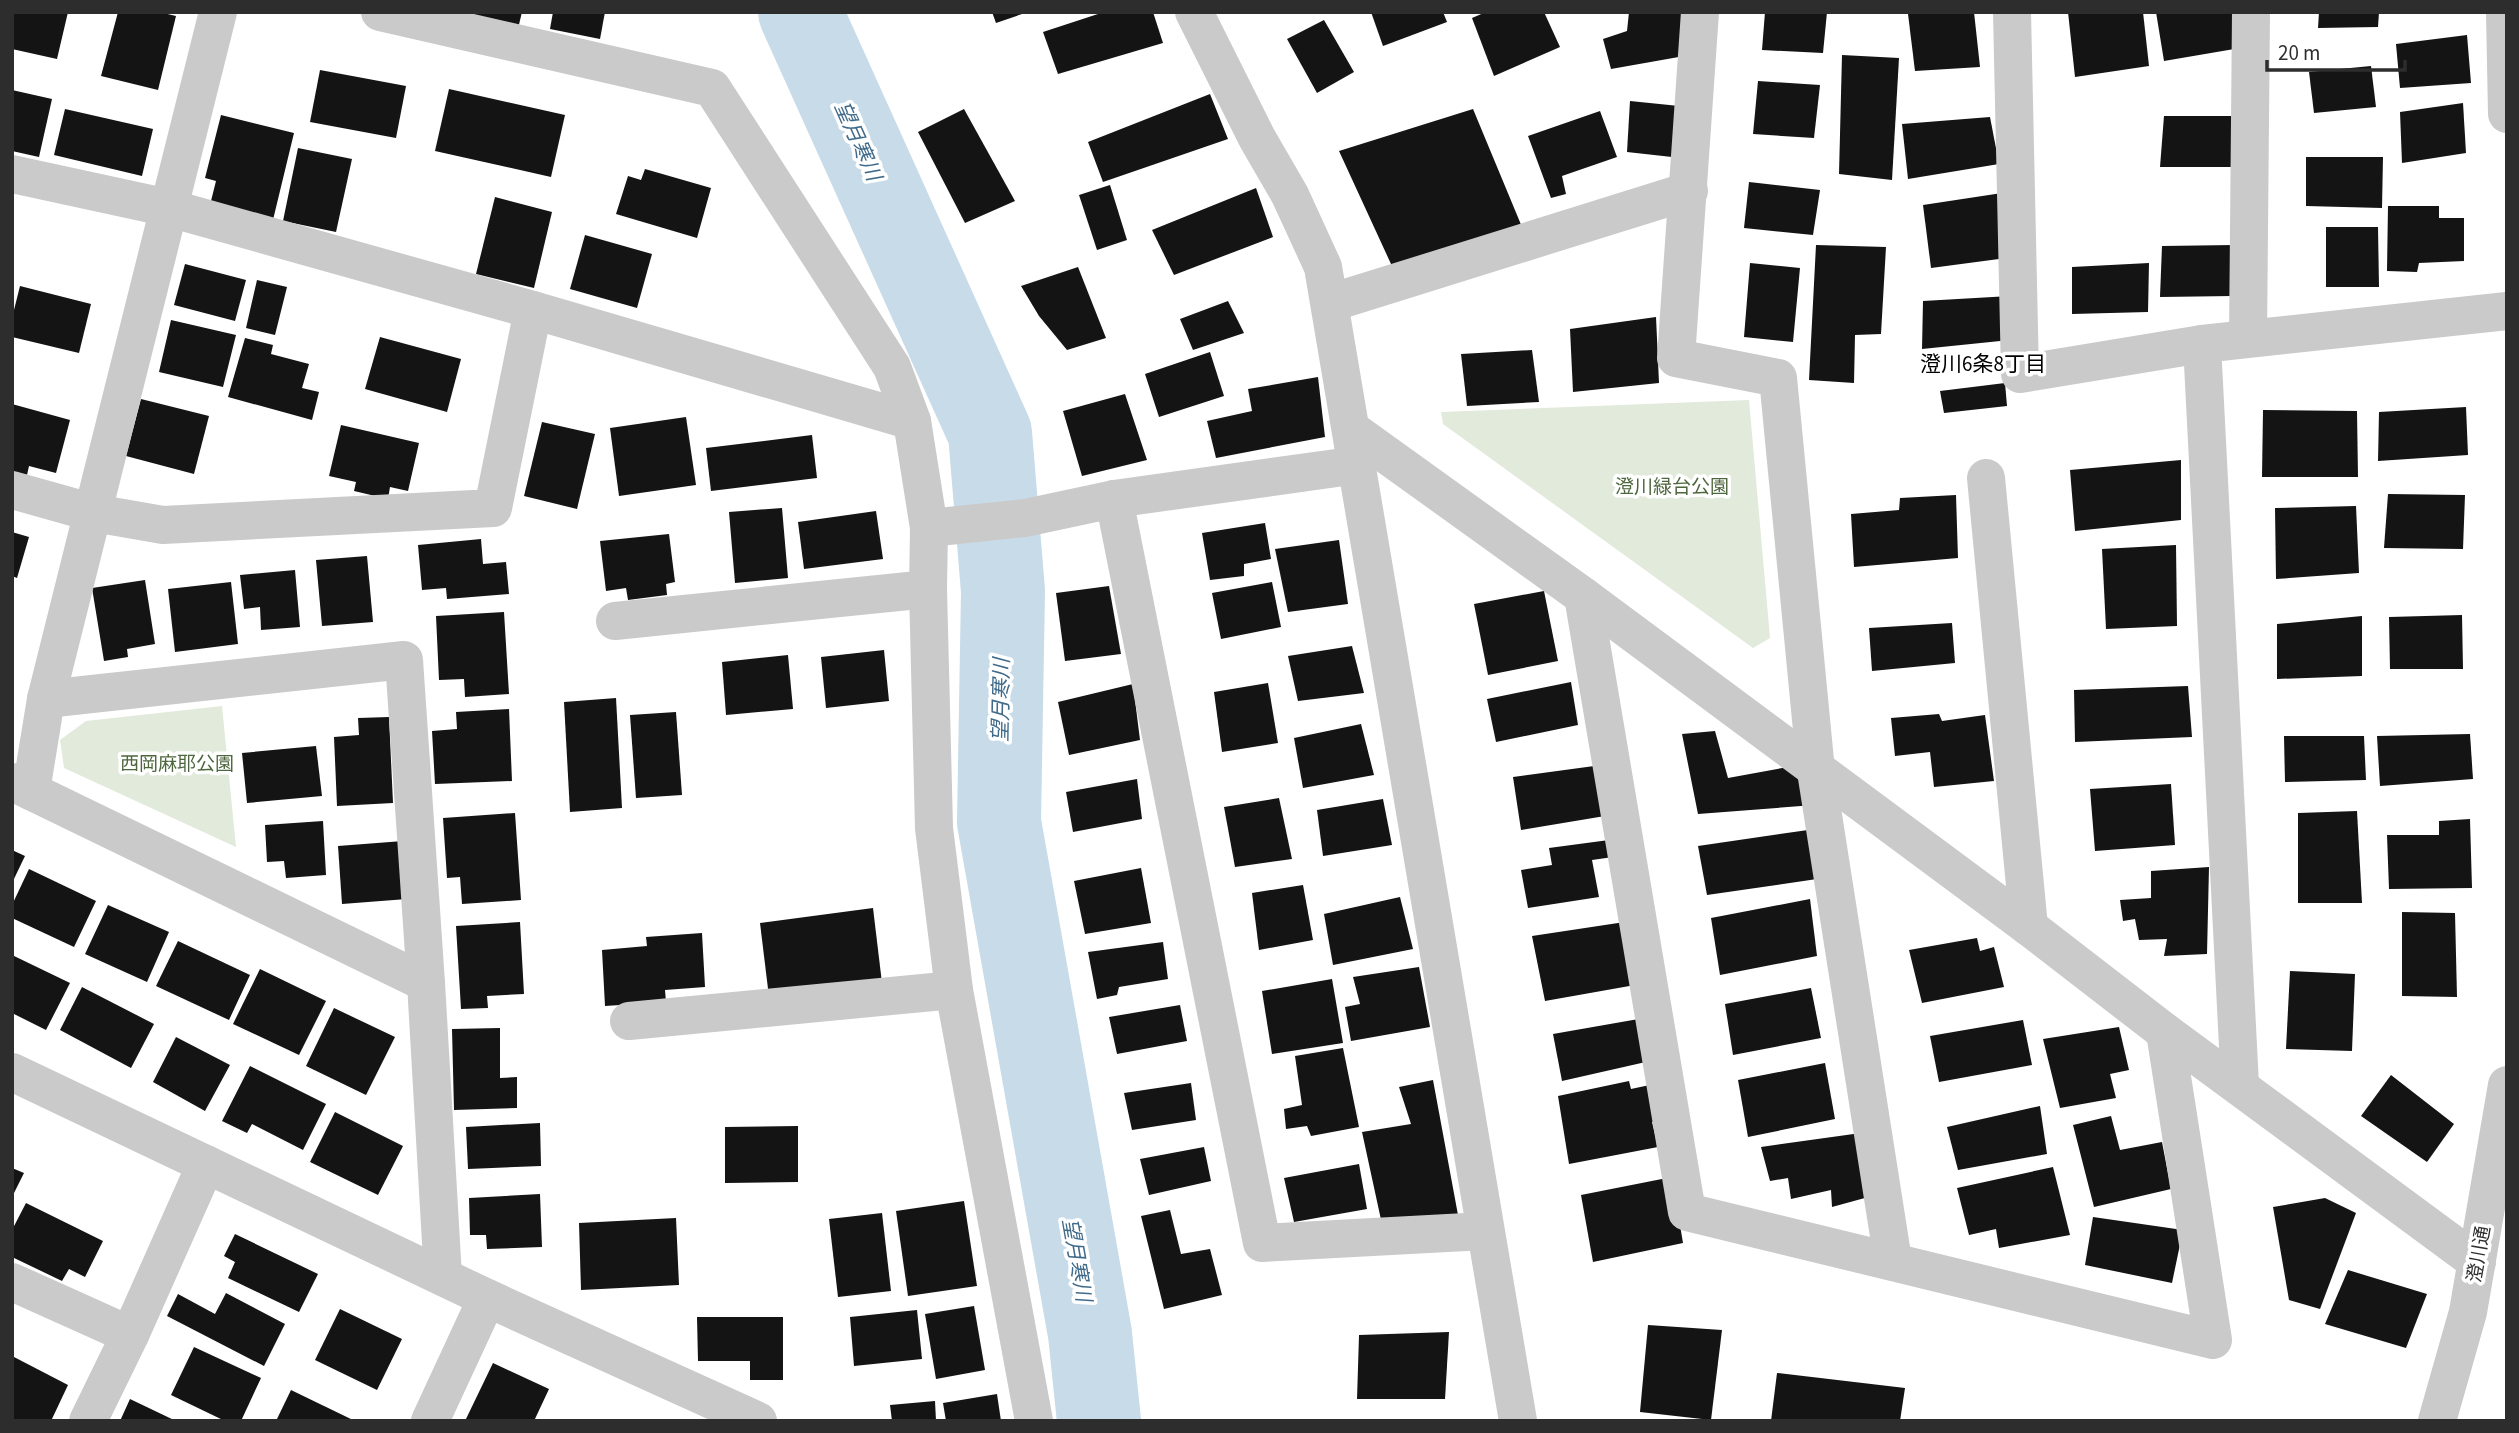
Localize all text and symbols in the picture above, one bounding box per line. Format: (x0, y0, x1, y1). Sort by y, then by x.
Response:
scale bar (2267, 28, 2405, 72)
text: 20 m (2278, 38, 2320, 68)
water label: 望月寒川 (827, 97, 890, 187)
district label: 澄川6条8丁目 (1920, 349, 2046, 379)
park label: 澄川緑台公園 (1615, 474, 1729, 501)
water label: 望月寒川 (985, 656, 1017, 742)
park label: 西岡麻耶公園 (120, 751, 234, 778)
water label: 望月寒川 (1055, 1216, 1099, 1306)
street label: 澄川通 (2461, 1224, 2498, 1285)

